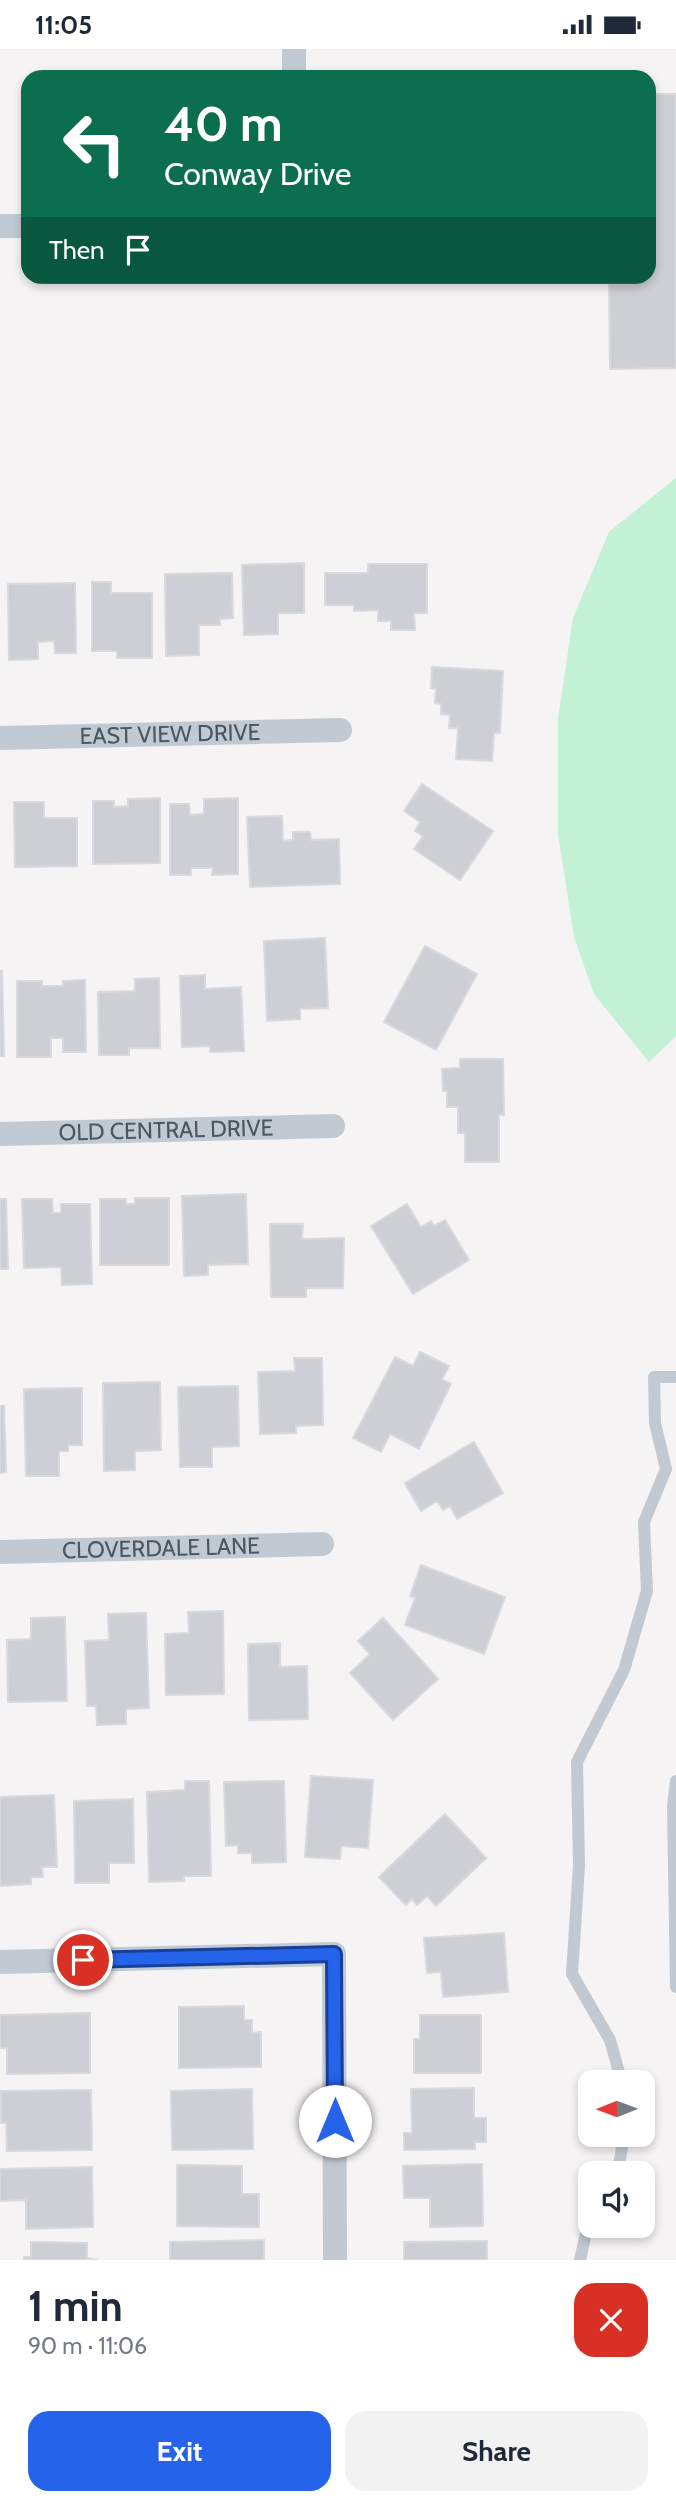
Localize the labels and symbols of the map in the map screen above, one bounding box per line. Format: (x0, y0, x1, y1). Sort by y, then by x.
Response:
street label: EAST VIEW DRIVE (79, 718, 261, 750)
street label: OLD CENTRAL DRIVE (58, 1113, 274, 1147)
street label: CLOVERDALE LANE (62, 1532, 260, 1564)
pin (53, 1930, 113, 1990)
north arrow (578, 2070, 654, 2147)
position arrow (298, 2084, 372, 2158)

